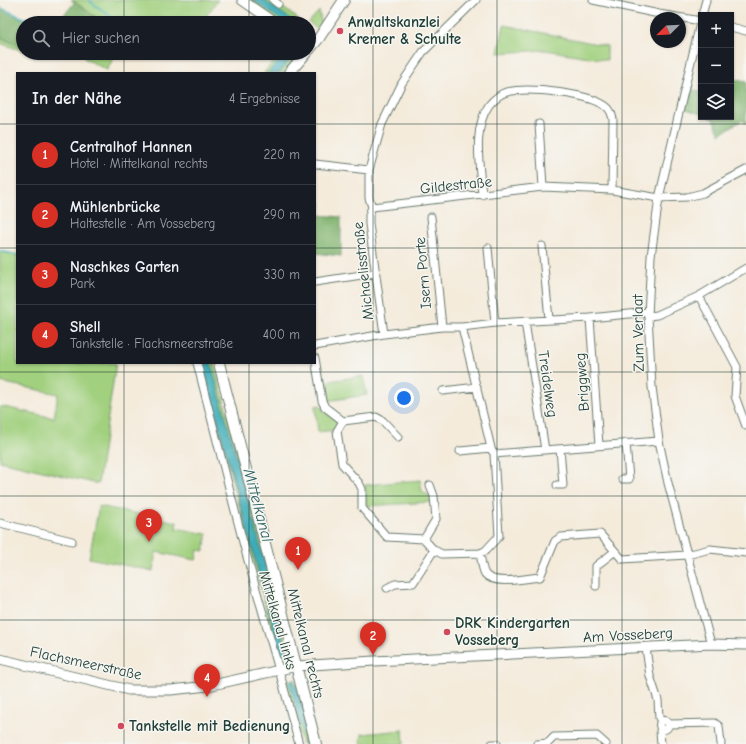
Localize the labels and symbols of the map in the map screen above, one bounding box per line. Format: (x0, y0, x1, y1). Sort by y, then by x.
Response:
north arrow (650, 12, 686, 48)
place label: Anwaltskanzlei Kremer & Schulte (348, 13, 461, 48)
marker: Anwaltskanzlei Kremer & Schulte (335, 26, 345, 36)
street label: Gildestraße (419, 172, 493, 198)
street label: Michaelisstraße (349, 220, 377, 321)
street label: Isern Porte (411, 236, 435, 310)
street label: Zum Verlaat (628, 293, 648, 372)
street label: Treidelweg (534, 349, 562, 419)
street label: Briggweg (571, 352, 593, 412)
your location (394, 388, 414, 408)
water label: Mittelkanal (239, 466, 277, 544)
pin: 3 (136, 509, 162, 542)
pin: 1 (285, 537, 311, 570)
street label: Mittelkanal links (255, 568, 301, 672)
street label: Mittelkanal rechts (284, 586, 328, 700)
place label: DRK Kindergarten Vosseberg (455, 614, 570, 649)
pin: 2 (360, 622, 386, 655)
street label: Am Vosseberg (583, 624, 673, 646)
marker: DRK Kindergarten Vosseberg (442, 627, 452, 637)
street label: Flachsmeerstraße (28, 642, 144, 684)
pin: 4 (194, 664, 220, 697)
place label: Tankstelle mit Bedienung (129, 717, 290, 735)
marker: Tankstelle mit Bedienung (116, 721, 126, 731)

